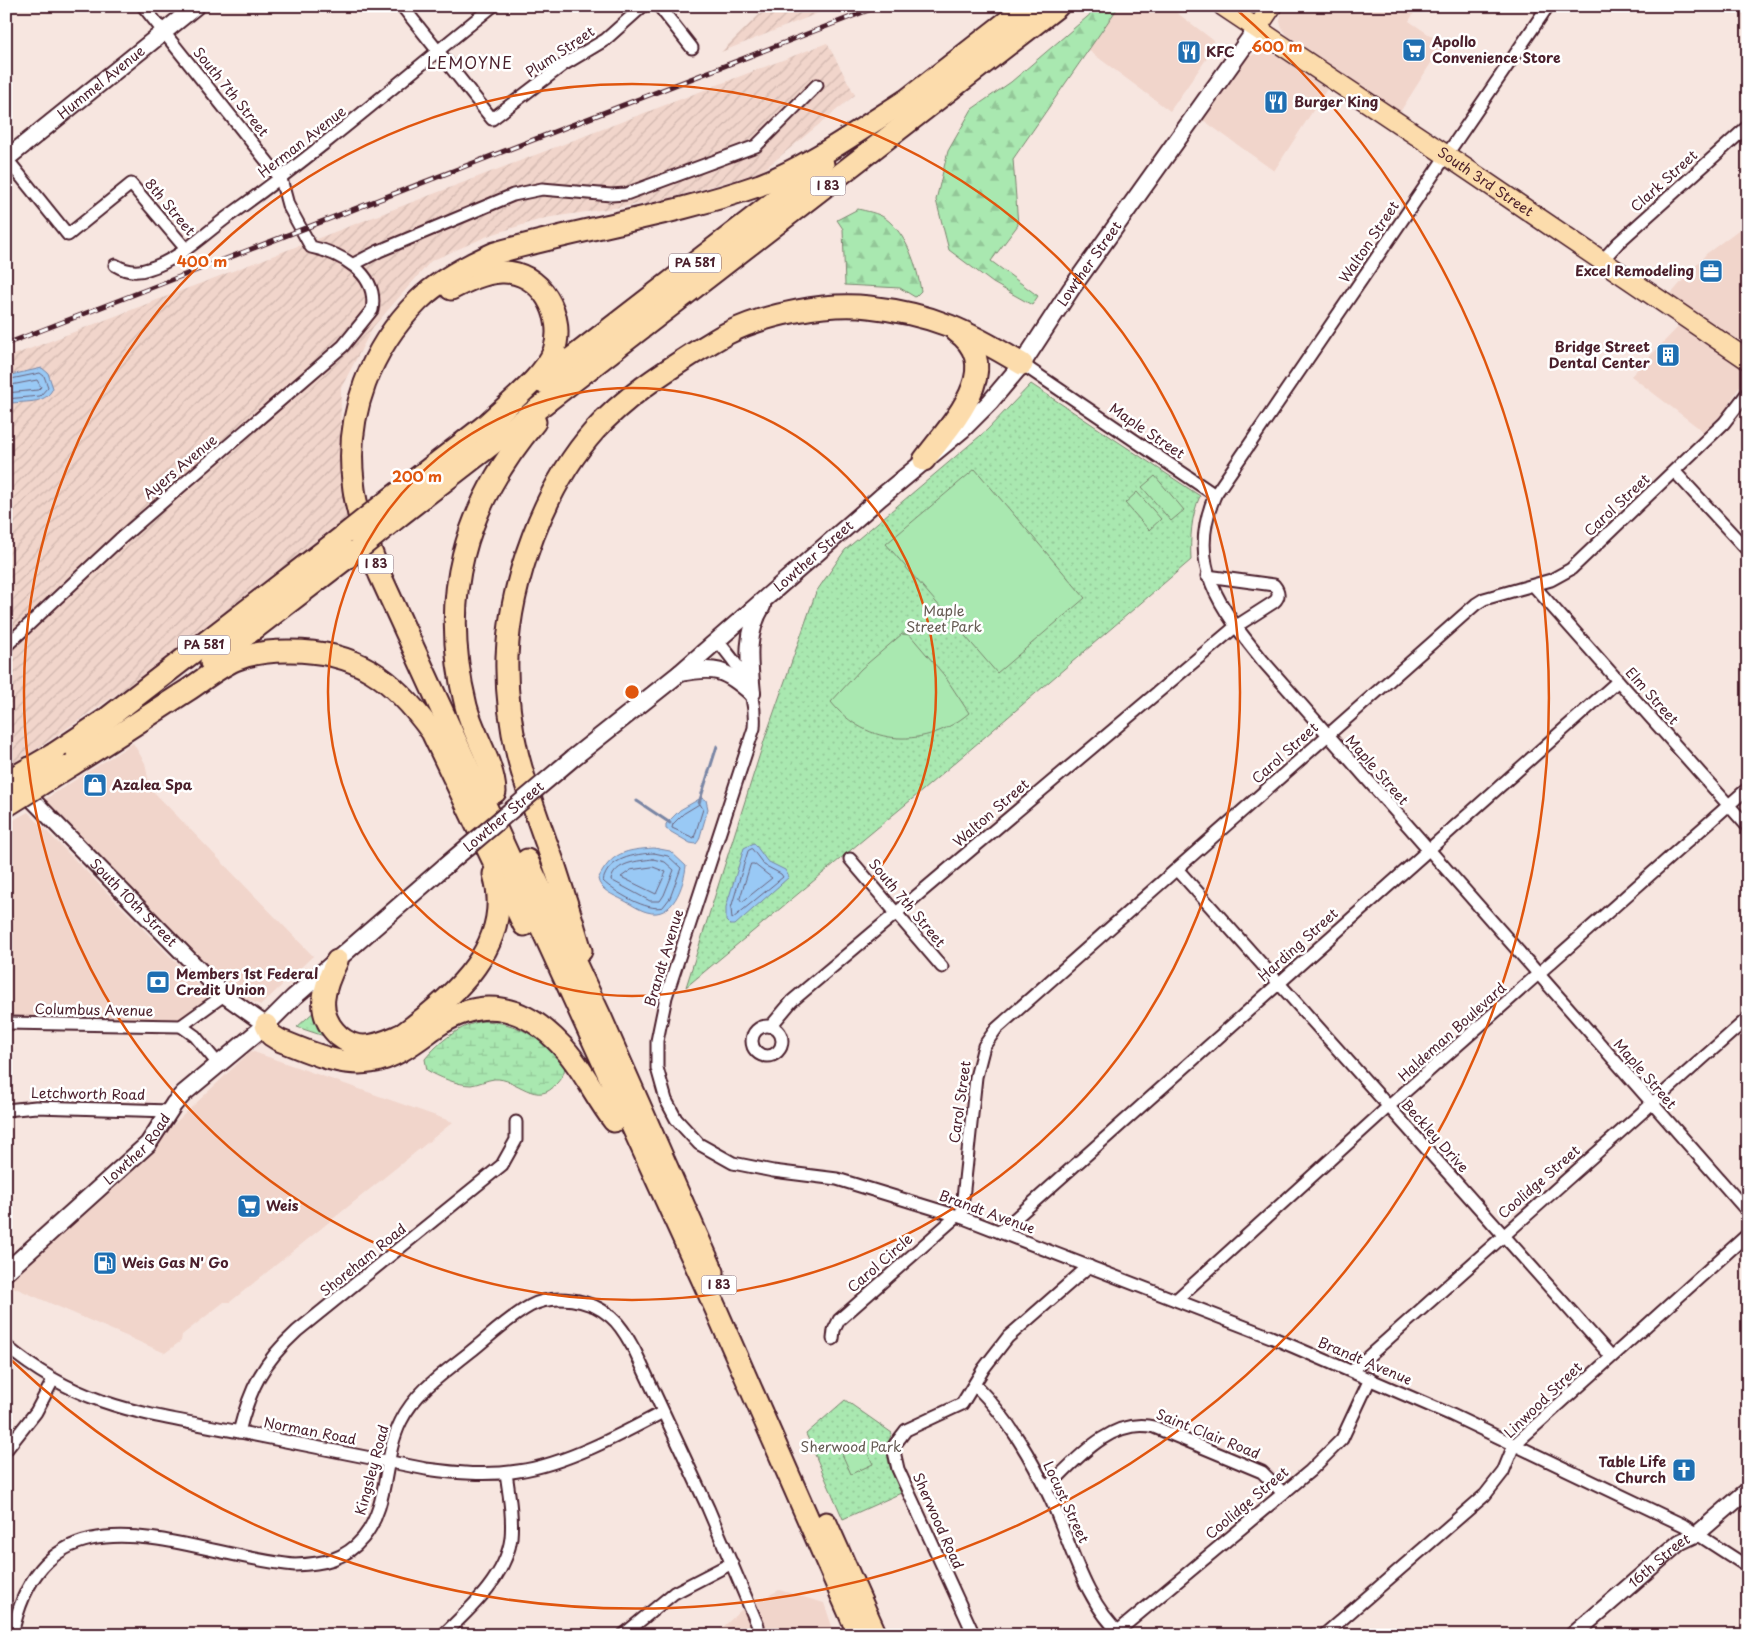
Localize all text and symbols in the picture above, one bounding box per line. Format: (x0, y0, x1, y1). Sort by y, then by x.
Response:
street label: Plum Street (521, 21, 599, 82)
place label: Apollo Convenience Store (1431, 31, 1561, 68)
text: 600 m (1251, 34, 1303, 57)
supermarket icon: Apollo Convenience Store (1401, 37, 1427, 63)
restaurant icon: KFC (1176, 39, 1202, 65)
street label: Hummel Avenue (52, 40, 149, 124)
place label: KFC (1206, 41, 1235, 62)
street label: South 7th Street (189, 42, 274, 141)
district label: LEMOYNE (427, 50, 513, 74)
restaurant icon: Burger King (1263, 89, 1289, 115)
place label: Burger King (1294, 91, 1378, 112)
street label: Herman Avenue (253, 100, 350, 183)
street label: South 3rd Street (1434, 141, 1538, 222)
street label: Clark Street (1626, 145, 1702, 216)
street label: 8th Street (140, 174, 201, 240)
road number: I 83 (810, 177, 846, 196)
street label: Walton Street (1333, 196, 1404, 287)
street label: Lowther Street (1052, 216, 1127, 310)
text: 400 m (177, 249, 227, 272)
road number: PA 581 (669, 254, 721, 272)
office icon: Excel Remodeling (1698, 258, 1724, 284)
place label: Excel Remodeling (1575, 260, 1694, 281)
place label: Bridge Street Dental Center (1549, 336, 1651, 373)
building icon: Bridge Street Dental Center (1655, 342, 1681, 368)
street label: Maple Street (1105, 398, 1189, 464)
street label: Ayers Avenue (138, 429, 222, 504)
text: 200 m (392, 464, 442, 487)
street label: Carol Street (1579, 468, 1654, 541)
street label: Lowther Street (769, 515, 858, 597)
road number: I 83 (358, 554, 394, 574)
park label: Maple Street Park (906, 600, 983, 637)
road number: PA 581 (178, 636, 230, 654)
street label: Elm Street (1621, 662, 1684, 729)
centre of rings (623, 683, 641, 701)
street label: Carol Street (1247, 717, 1323, 788)
street label: Maple Street (1341, 730, 1414, 810)
shop icon: Azalea Spa (82, 772, 108, 798)
street label: Walton Street (948, 773, 1034, 852)
place label: Azalea Spa (111, 774, 193, 795)
street label: Lowther Street (458, 776, 549, 857)
street label: South 10th Street (85, 853, 182, 951)
street label: South 7th Street (864, 854, 951, 952)
street label: Harding Street (1253, 903, 1343, 986)
street label: Brandt Avenue (639, 907, 688, 1009)
place label: Members 1st Federal Credit Union (176, 963, 318, 1000)
bank icon: Members 1st Federal Credit Union (145, 969, 171, 995)
street label: Haldeman Boulevard (1393, 977, 1511, 1086)
street label: Columbus Avenue (35, 998, 154, 1021)
street label: Maple Street (1609, 1034, 1682, 1114)
street label: Carol Street (943, 1059, 976, 1145)
street label: Letchworth Road (31, 1082, 145, 1105)
street label: Beckley Drive (1397, 1095, 1474, 1177)
street label: Lowther Road (98, 1109, 175, 1189)
street label: Coolidge Street (1493, 1140, 1585, 1223)
street label: Brandt Avenue (936, 1184, 1038, 1239)
supermarket icon: Weis (236, 1193, 262, 1219)
place label: Weis (266, 1195, 299, 1216)
street label: Shoreham Road (315, 1218, 411, 1301)
street label: Carol Circle (842, 1228, 917, 1297)
fuel station icon: Weis Gas N' Go (92, 1250, 118, 1276)
place label: Weis Gas N' Go (122, 1252, 228, 1273)
road number: I 83 (702, 1276, 736, 1294)
street label: Brandt Avenue (1315, 1331, 1416, 1390)
street label: Linwood Street (1499, 1357, 1587, 1443)
street label: Saint Clair Road (1153, 1403, 1263, 1464)
street label: Norman Road (262, 1411, 358, 1450)
street label: Kingsley Road (349, 1422, 394, 1517)
park label: Sherwood Park (801, 1436, 902, 1457)
place label: Table Life Church (1598, 1451, 1666, 1488)
street label: Locust Street (1038, 1457, 1095, 1546)
church icon: Table Life Church (1671, 1457, 1697, 1483)
street label: Coolidge Street (1201, 1461, 1293, 1544)
street label: Sherwood Road (908, 1469, 969, 1572)
street label: 16th Street (1623, 1528, 1694, 1593)

